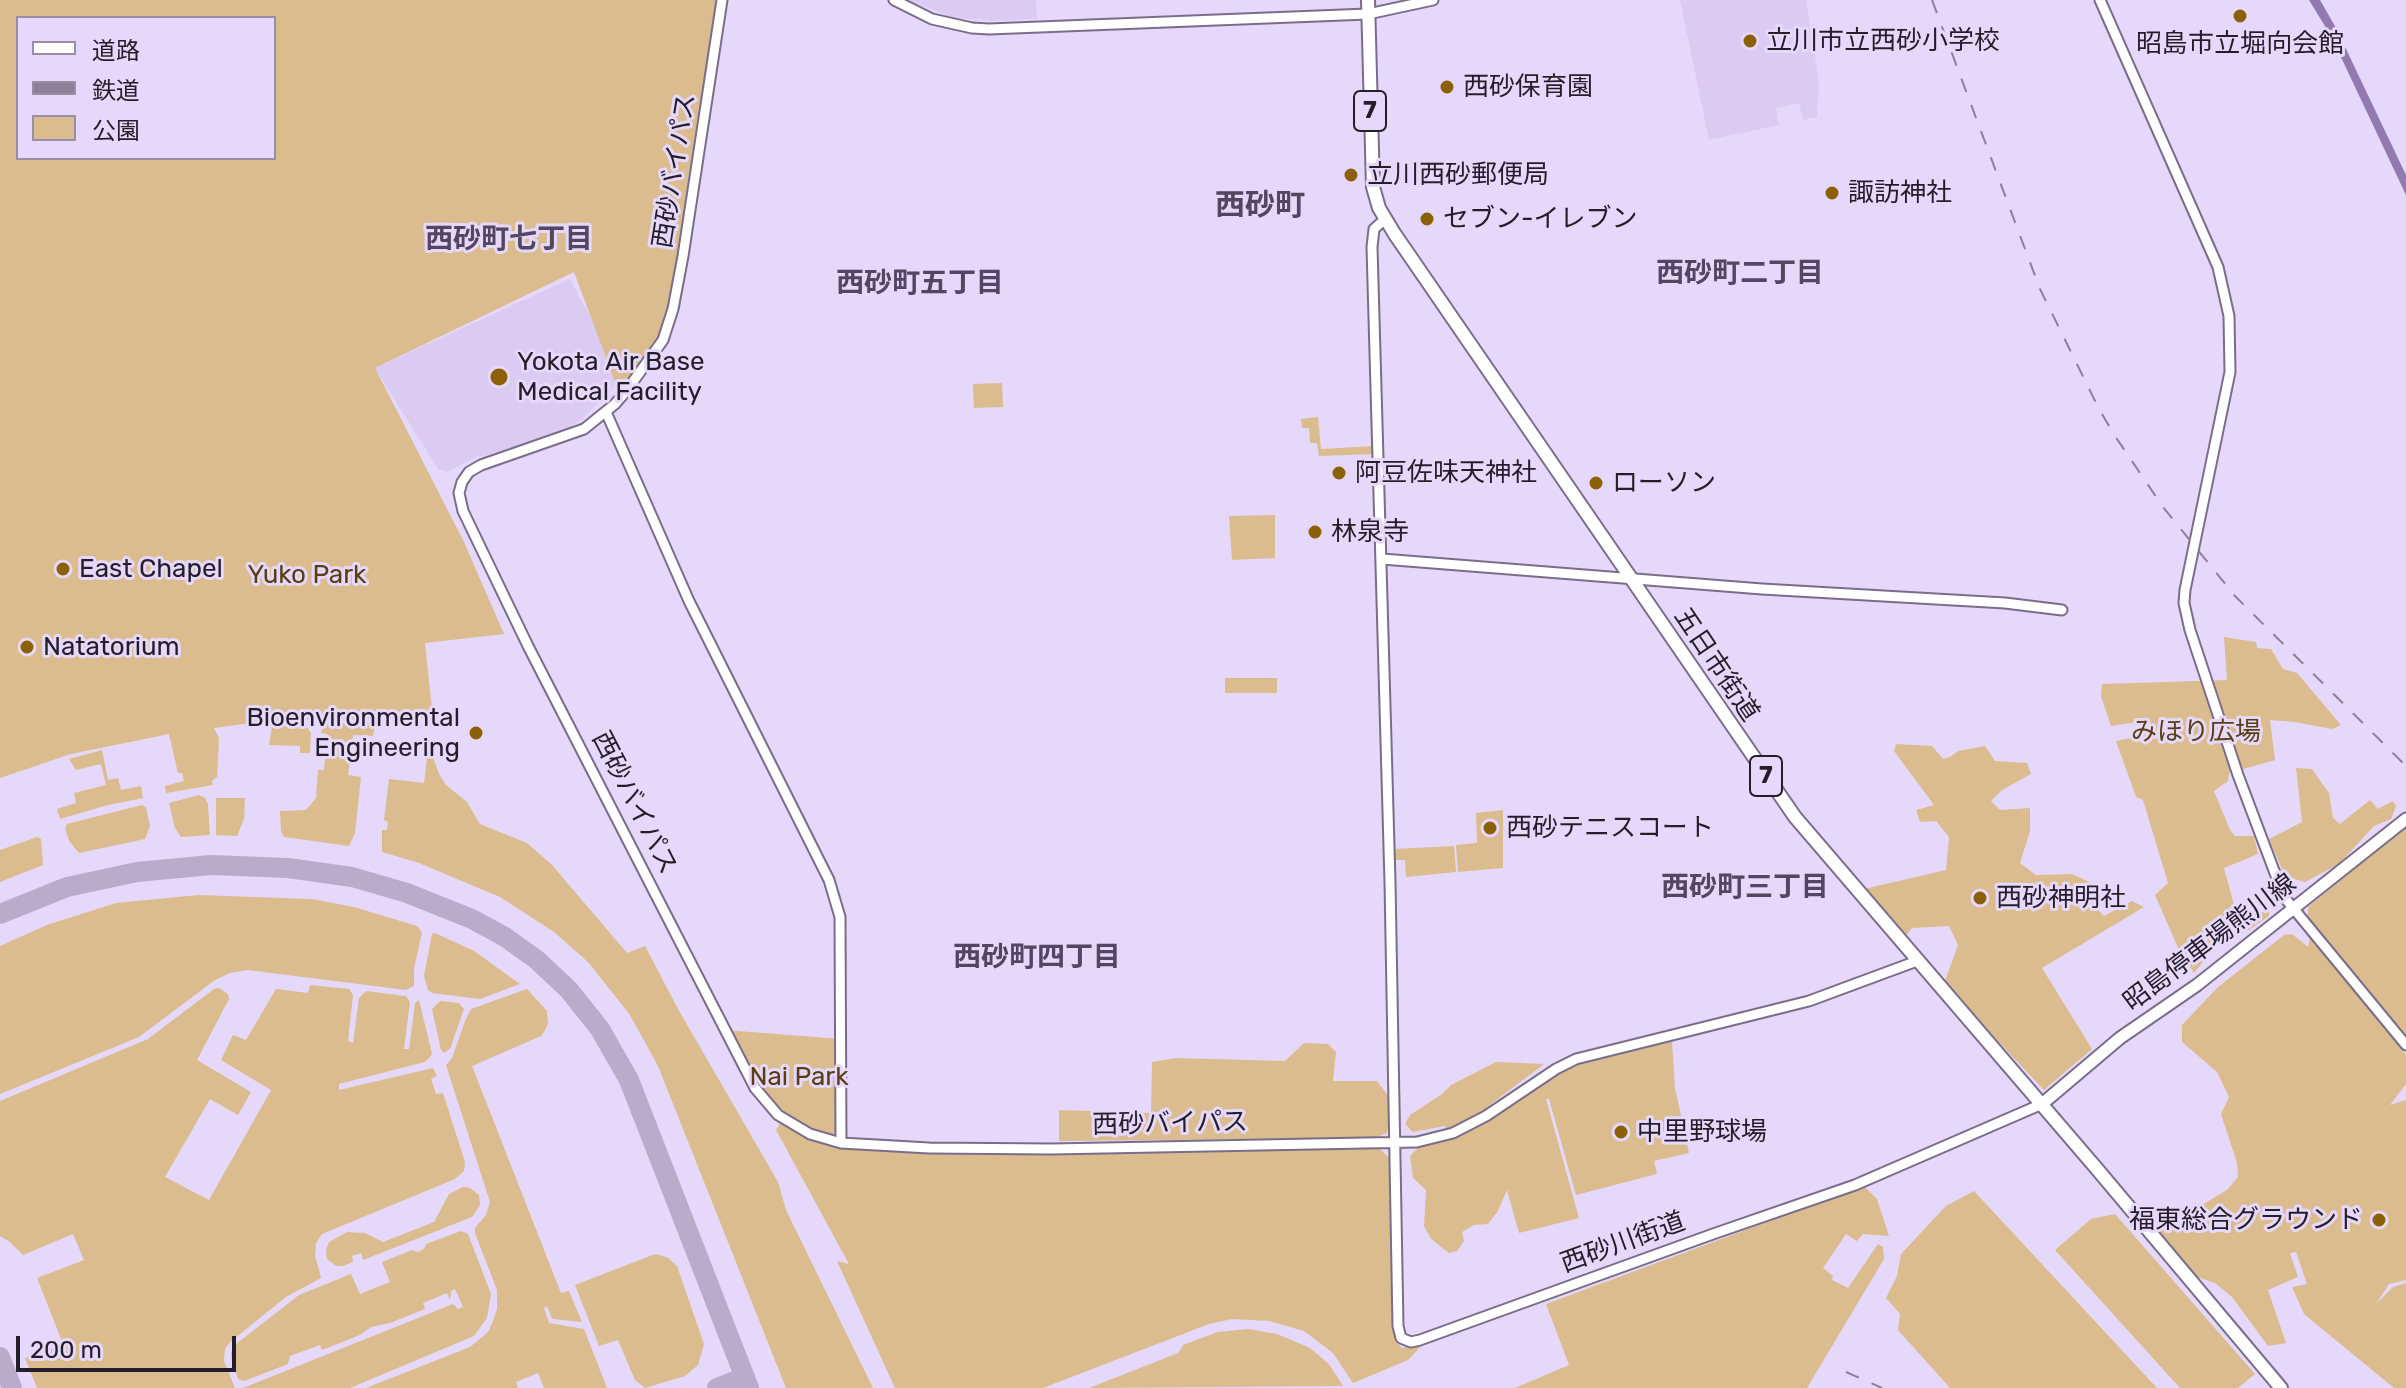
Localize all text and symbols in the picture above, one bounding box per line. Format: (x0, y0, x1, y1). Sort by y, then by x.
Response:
marker: 昭島市立堀向会館 (2231, 7, 2249, 25)
legend (16, 16, 276, 160)
place label: 立川市立西砂小学校 (1766, 25, 2000, 57)
place label: 昭島市立堀向会館 (2136, 28, 2344, 60)
marker: 立川市立西砂小学校 (1741, 32, 1759, 50)
text: 道路 (92, 37, 140, 65)
place label: 西砂保育園 (1463, 71, 1593, 103)
text: 鉄道 (92, 77, 140, 105)
marker: 西砂保育園 (1438, 78, 1456, 96)
road number: 7 (1354, 91, 1386, 131)
street label: 西砂バイパス (647, 92, 703, 250)
text: 公園 (92, 117, 140, 145)
place label: 立川西砂郵便局 (1367, 159, 1549, 191)
marker: 立川西砂郵便局 (1342, 166, 1360, 184)
place label: 諏訪神社 (1848, 177, 1952, 209)
marker: 諏訪神社 (1823, 184, 1841, 202)
district label: 西砂町 (1215, 188, 1305, 224)
place label: セブン-イレブン (1443, 203, 1638, 235)
marker: セブン-イレブン (1418, 210, 1436, 228)
district label: 西砂町七丁目 (425, 223, 593, 257)
district label: 西砂町二丁目 (1656, 257, 1824, 291)
district label: 西砂町五丁目 (836, 267, 1004, 301)
place label: Yokota Air Base Medical Facility (517, 346, 705, 408)
marker: Yokota Air Base Medical Facility (488, 366, 510, 388)
place label: 阿豆佐味天神社 (1355, 457, 1537, 489)
marker: 阿豆佐味天神社 (1330, 464, 1348, 482)
place label: ローソン (1612, 467, 1716, 499)
marker: ローソン (1587, 474, 1605, 492)
place label: 林泉寺 (1331, 516, 1409, 548)
marker: 林泉寺 (1306, 523, 1324, 541)
place label: East Chapel (79, 553, 223, 585)
park label: Yuko Park (248, 559, 366, 591)
marker: East Chapel (54, 560, 72, 578)
street label: 五日市街道 (1667, 602, 1765, 728)
place label: Natatorium (43, 631, 180, 663)
marker: Natatorium (18, 638, 36, 656)
place label: Bioenvironmental Engineering (246, 702, 460, 764)
park label: みほり広場 (2131, 716, 2261, 748)
marker: Bioenvironmental Engineering (467, 724, 485, 742)
street label: 西砂バイパス (585, 726, 683, 880)
road number: 7 (1750, 756, 1782, 796)
place label: 西砂テニスコート (1506, 812, 1714, 844)
marker: 西砂テニスコート (1481, 819, 1499, 837)
street label: 昭島停車場熊川線 (2118, 868, 2302, 1018)
district label: 西砂町三丁目 (1661, 871, 1829, 905)
place label: 西砂神明社 (1996, 882, 2126, 914)
marker: 西砂神明社 (1971, 889, 1989, 907)
district label: 西砂町四丁目 (953, 941, 1121, 975)
park label: Nai Park (749, 1061, 849, 1093)
street label: 西砂バイパス (1092, 1107, 1248, 1141)
place label: 中里野球場 (1637, 1116, 1767, 1148)
marker: 中里野球場 (1612, 1123, 1630, 1141)
place label: 福東総合グラウンド (2129, 1204, 2363, 1236)
street label: 西砂川街道 (1557, 1206, 1689, 1280)
marker: 福東総合グラウンド (2370, 1211, 2388, 1229)
scale bar (20, 1320, 240, 1370)
text: 200 m (30, 1336, 102, 1364)

